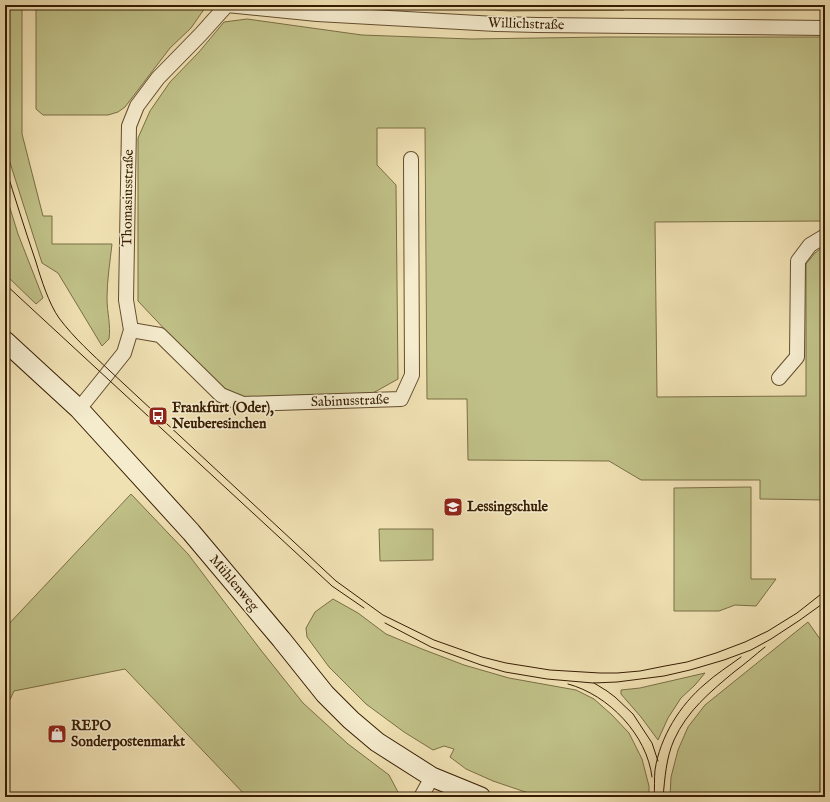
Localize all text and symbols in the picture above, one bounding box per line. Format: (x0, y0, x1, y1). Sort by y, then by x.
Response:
street label: Willichstraße (487, 14, 565, 34)
street label: Thomasiusstraße (118, 149, 138, 247)
street label: Sabinusstraße (310, 391, 390, 411)
place label: Frankfurt (Oder), Neuberesinchen (171, 399, 274, 433)
bus stop icon: Frankfurt (Oder), Neuberesinchen (147, 405, 169, 427)
school or university icon: Lessingschule (442, 496, 464, 518)
place label: Lessingschule (467, 498, 548, 516)
street label: Mühlenweg (205, 551, 263, 615)
place label: REPO Sonderpostenmarkt (71, 717, 185, 751)
shop icon: REPO Sonderpostenmarkt (46, 723, 68, 745)

